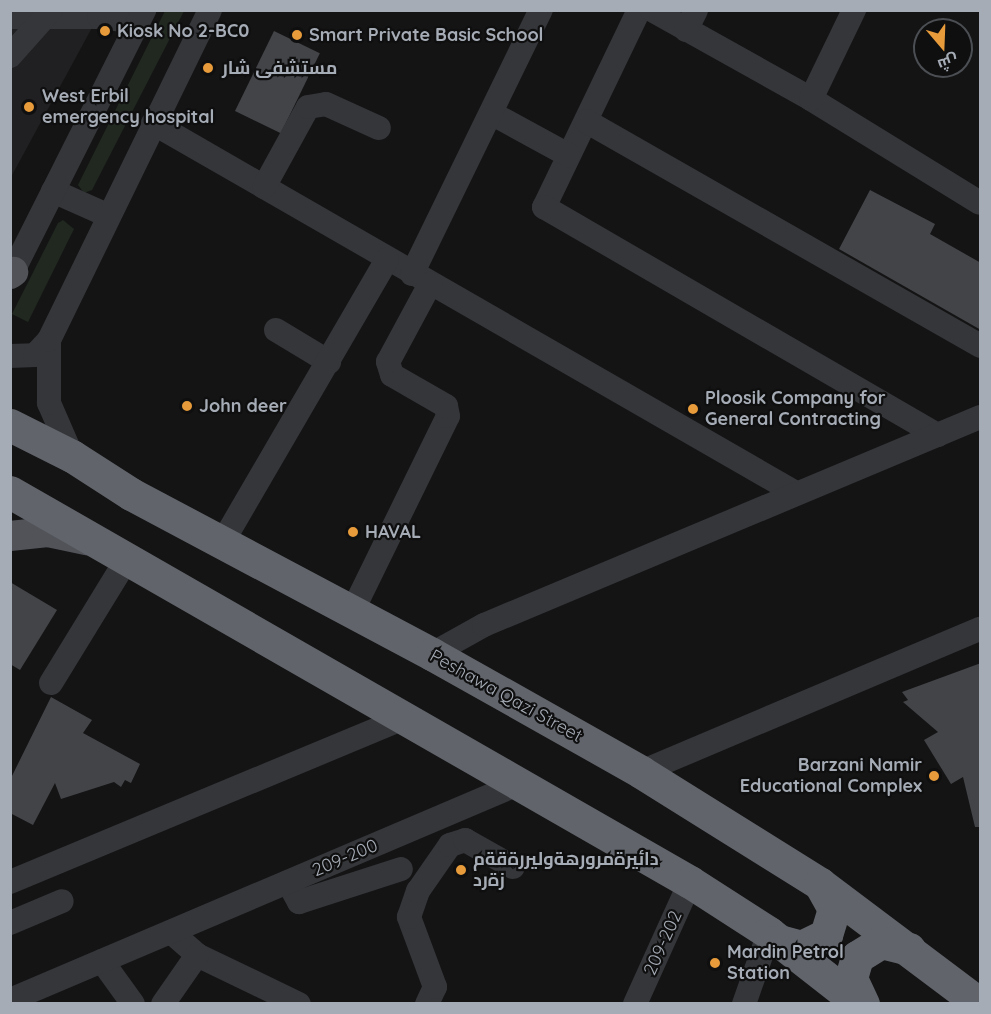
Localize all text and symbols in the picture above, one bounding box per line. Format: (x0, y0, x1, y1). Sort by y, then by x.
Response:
north arrow (913, 18, 973, 78)
place label: Kiosk No 2-BC0 (117, 20, 249, 42)
marker: Kiosk No 2-BC0 (98, 24, 112, 38)
place label: Smart Private Basic School (309, 24, 543, 46)
marker: Smart Private Basic School (290, 28, 304, 42)
text: ش (935, 50, 961, 76)
place label: مستشفى شار (222, 57, 337, 79)
marker: مستشفى شار (199, 59, 217, 77)
place label: West Erbil emergency hospital (42, 86, 214, 128)
marker: West Erbil emergency hospital (20, 98, 38, 116)
place label: Ploosik Company for General Contracting (705, 388, 886, 430)
place label: John deer (199, 395, 287, 417)
marker: John deer (180, 399, 194, 413)
marker: Ploosik Company for General Contracting (686, 402, 700, 416)
place label: HAVAL (365, 521, 421, 543)
marker: HAVAL (346, 525, 360, 539)
street label: Peshawa Qazi Street (426, 645, 586, 747)
place label: Barzani Namir Educational Complex (740, 755, 922, 798)
marker: Barzani Namir Educational Complex (927, 769, 941, 783)
street label: 209-200 (309, 835, 381, 881)
place label: دائيرةمرورهةوليررةقةم زةرد (473, 849, 659, 892)
marker: دائيرةمرورهةوليررةقةم زةرد (454, 863, 468, 877)
street label: 209-202 (639, 907, 687, 979)
place label: Mardin Petrol Station (727, 942, 844, 984)
marker: Mardin Petrol Station (708, 956, 722, 970)

